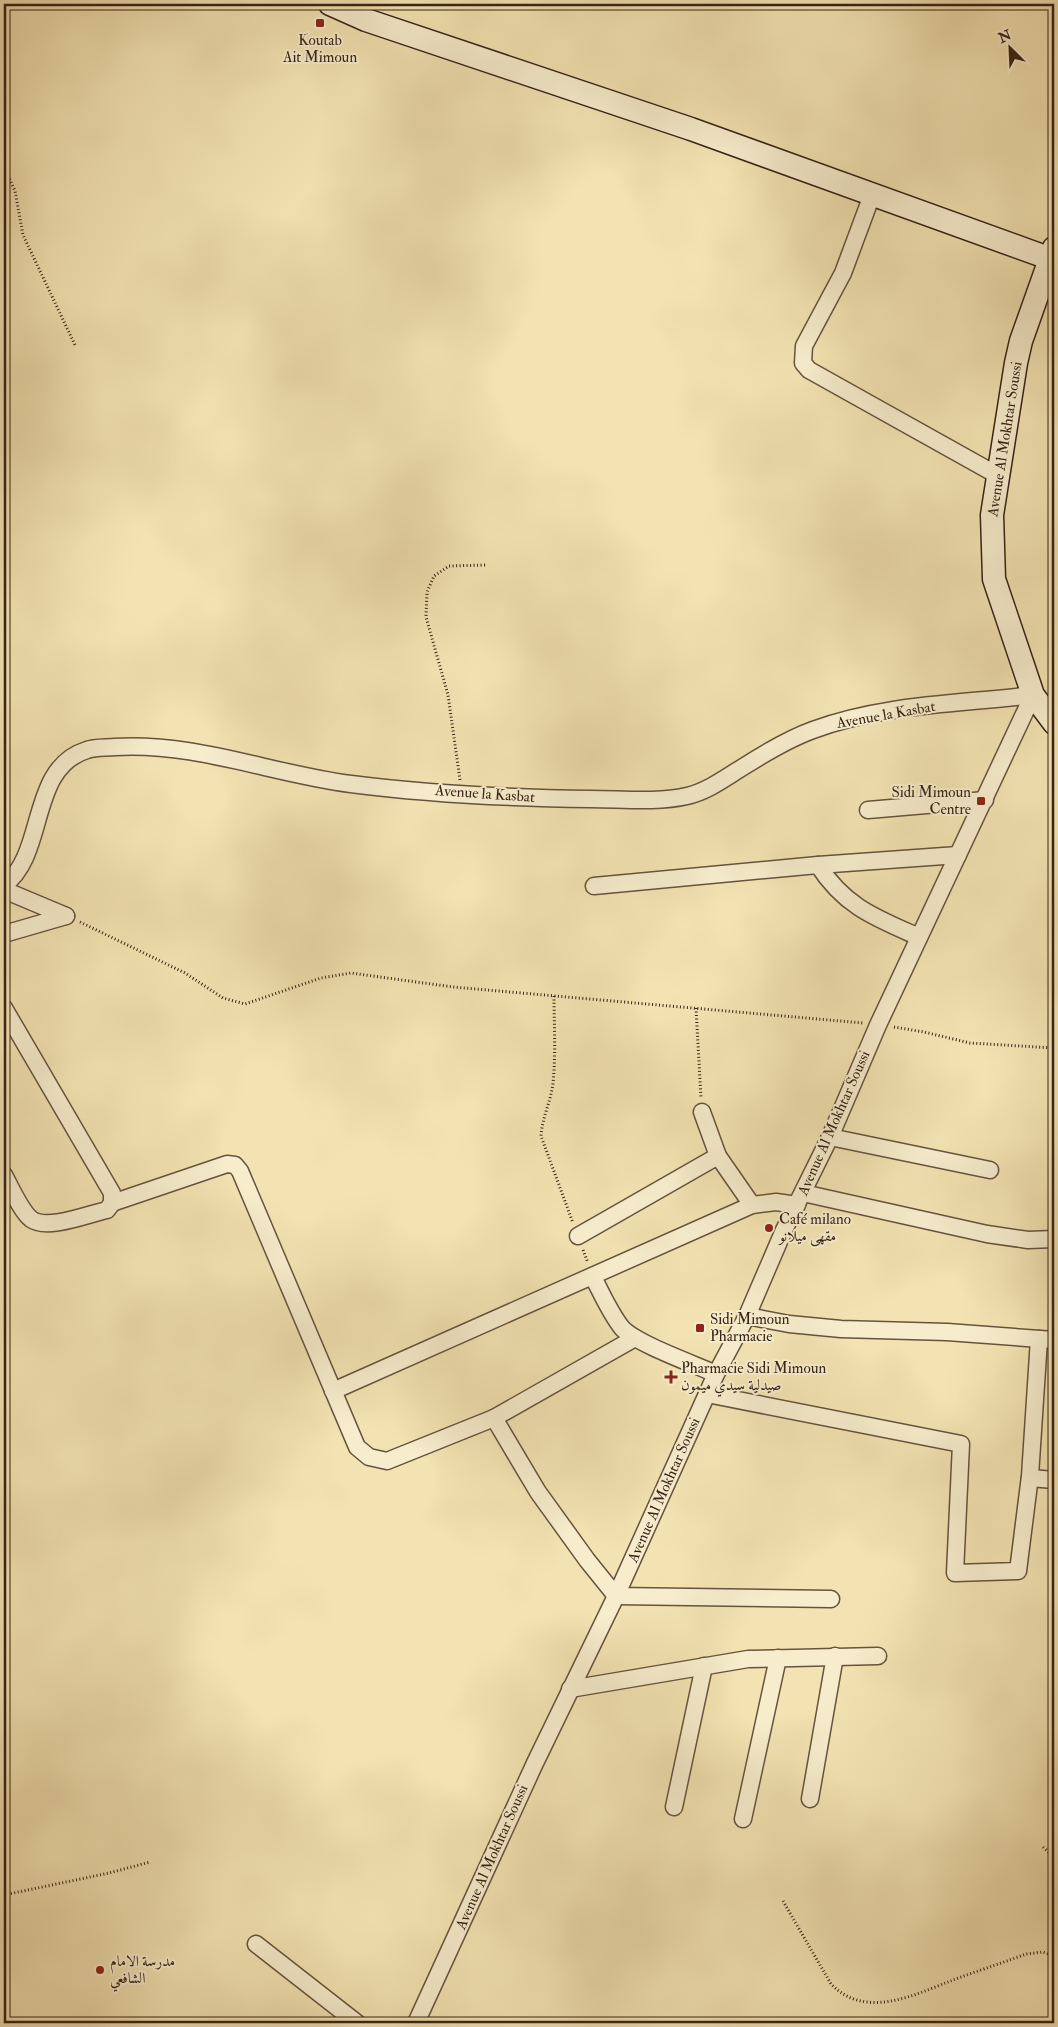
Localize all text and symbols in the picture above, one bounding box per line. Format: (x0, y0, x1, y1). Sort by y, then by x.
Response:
marker: Koutab Ait Mimoun (314, 17, 326, 29)
north arrow (986, 22, 1036, 72)
text: N (995, 26, 1015, 47)
place label: Koutab Ait Mimoun (282, 31, 357, 67)
street label: Avenue Al Mokhtar Soussi (983, 360, 1027, 519)
street label: Avenue la Kasbat (834, 697, 937, 733)
street label: Avenue la Kasbat (433, 781, 536, 807)
place label: Sidi Mimoun Centre (891, 783, 971, 819)
marker: Sidi Mimoun Centre (975, 795, 987, 807)
street label: Avenue Al Mokhtar Soussi (793, 1048, 875, 1199)
place label: Café milano مقهى ميلانو (777, 1210, 851, 1247)
marker: Café milano مقهى ميلانو (763, 1222, 775, 1234)
place label: Sidi Mimoun Pharmacie (710, 1310, 790, 1346)
marker: Sidi Mimoun Pharmacie (694, 1322, 706, 1334)
place label: Pharmacie Sidi Mimoun صيدلية سيدي ميمون (681, 1359, 826, 1397)
marker: Pharmacie Sidi Mimoun صيدلية سيدي ميمون (665, 1371, 677, 1383)
street label: Avenue Al Mokhtar Soussi (623, 1415, 705, 1566)
street label: Avenue Al Mokhtar Soussi (451, 1782, 533, 1933)
place label: مدرسة الامام الشافعي (110, 1952, 175, 1992)
marker: مدرسة الامام الشافعي (94, 1964, 106, 1976)

